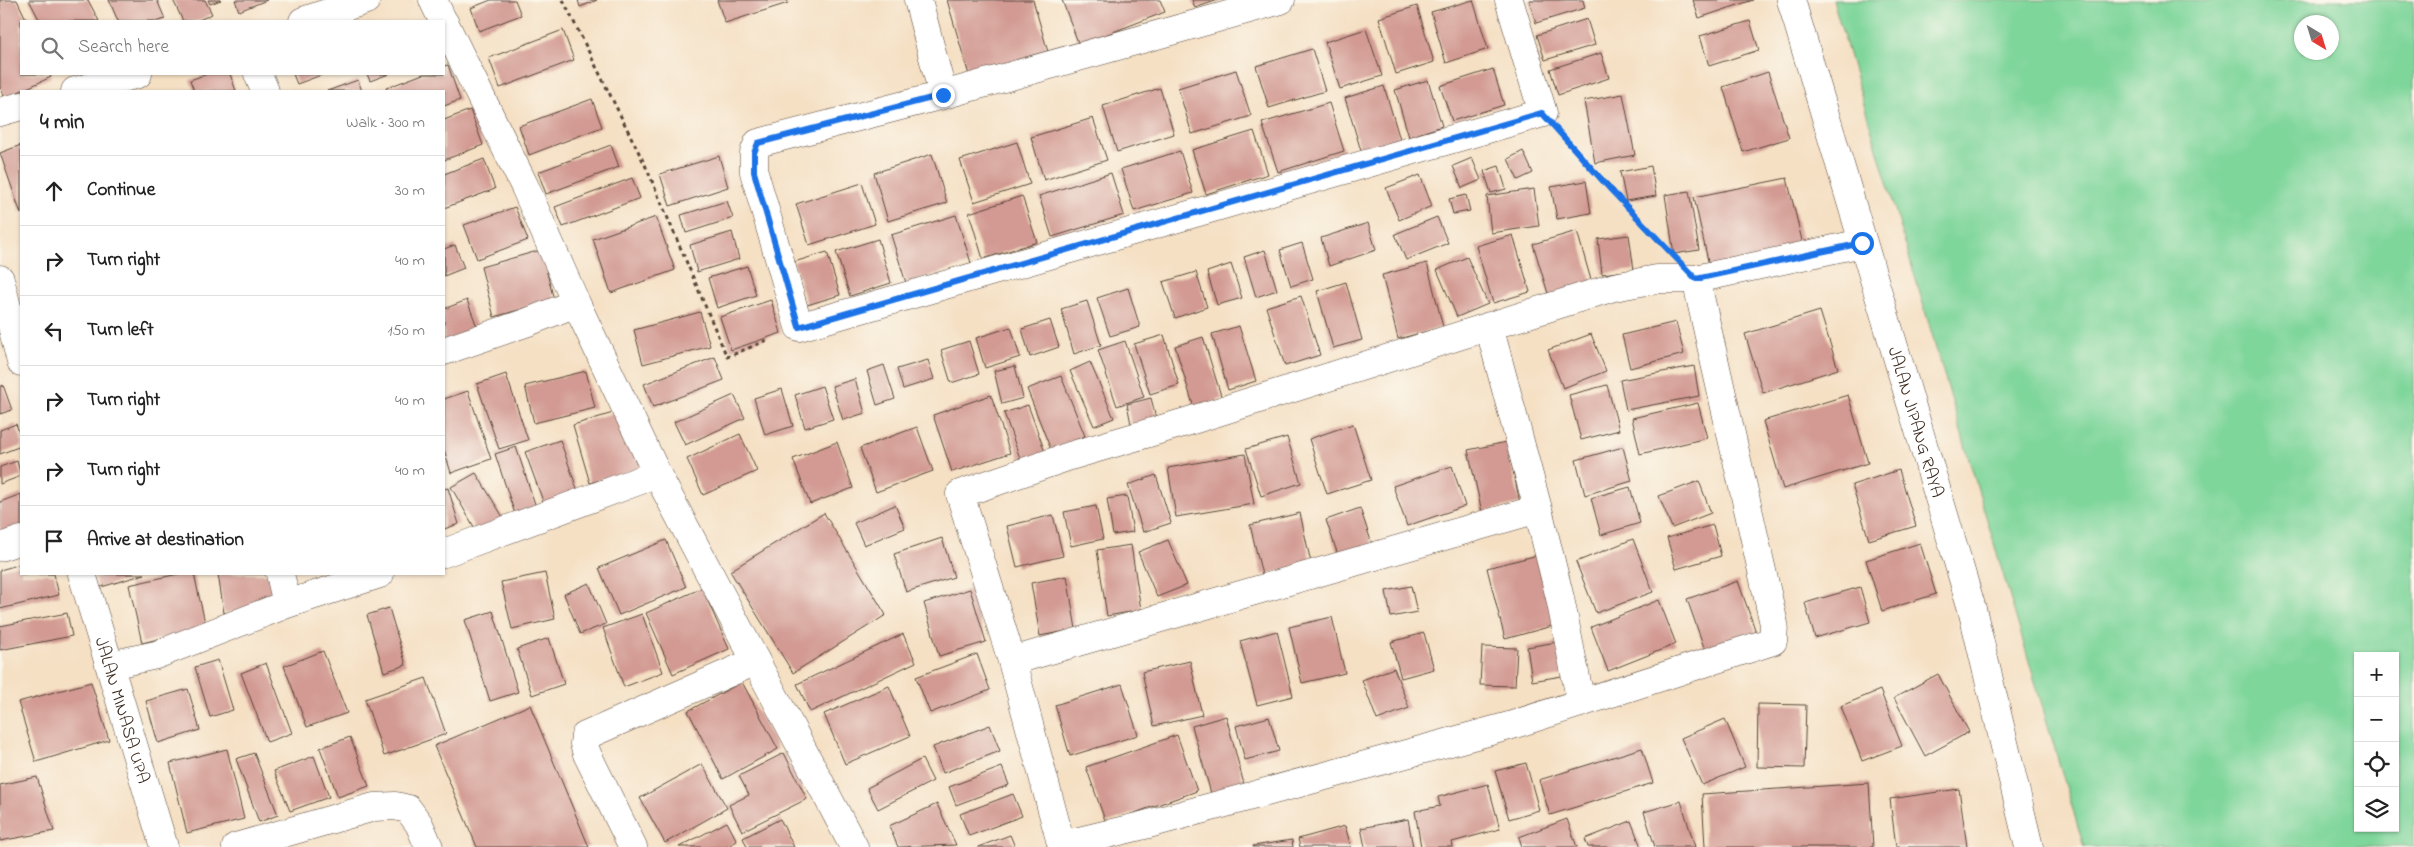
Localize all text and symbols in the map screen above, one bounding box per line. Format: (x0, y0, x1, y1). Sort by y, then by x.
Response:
north arrow (2294, 15, 2339, 60)
search box (20, 20, 445, 75)
icon: search (38, 34, 66, 62)
text: Search here (78, 34, 169, 61)
route end (932, 84, 955, 107)
text: 4 min (40, 108, 84, 138)
text: Walk · 300 m (346, 111, 425, 135)
icon: ahead (40, 177, 68, 205)
text: Continue (87, 177, 155, 204)
text: 30 m (395, 179, 425, 203)
route start (1851, 232, 1874, 255)
icon: right (40, 247, 68, 275)
text: Turn right (87, 247, 160, 274)
text: 40 m (395, 249, 425, 273)
icon: left (40, 317, 68, 345)
text: Turn left (87, 317, 154, 344)
text: 150 m (387, 319, 425, 343)
street label: JALAN JIPANG RAYA (1880, 344, 1949, 501)
icon: right (40, 387, 68, 415)
text: Turn right (87, 387, 160, 414)
text: 40 m (395, 389, 425, 413)
icon: right (40, 457, 68, 485)
text: Turn right (87, 457, 160, 484)
text: 40 m (395, 459, 425, 483)
icon: arrive (40, 527, 68, 555)
text: Arrive at destination (87, 527, 244, 554)
street label: JALAN MINASA UPA (87, 634, 155, 787)
map controls (2354, 652, 2399, 832)
button: + (2354, 652, 2399, 697)
button: − (2354, 697, 2399, 742)
button: locate (2354, 742, 2399, 787)
button: layers (2354, 787, 2399, 832)

